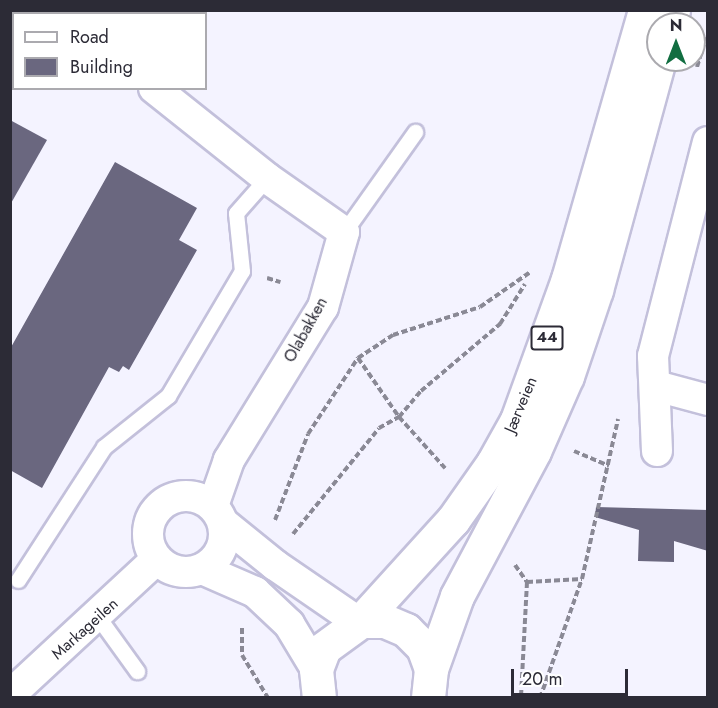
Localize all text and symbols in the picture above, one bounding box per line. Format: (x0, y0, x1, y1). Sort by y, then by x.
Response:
legend (12, 12, 207, 90)
north arrow (646, 12, 706, 72)
text: N (670, 14, 682, 37)
text: Road (70, 24, 109, 50)
text: Building (70, 54, 133, 80)
street label: Olabakken (280, 294, 332, 366)
road number: 44 (530, 326, 564, 350)
street label: Jærveien (501, 374, 541, 436)
street label: Markageilen (48, 594, 122, 664)
scale bar (514, 657, 631, 695)
text: 20 m (522, 666, 562, 692)

